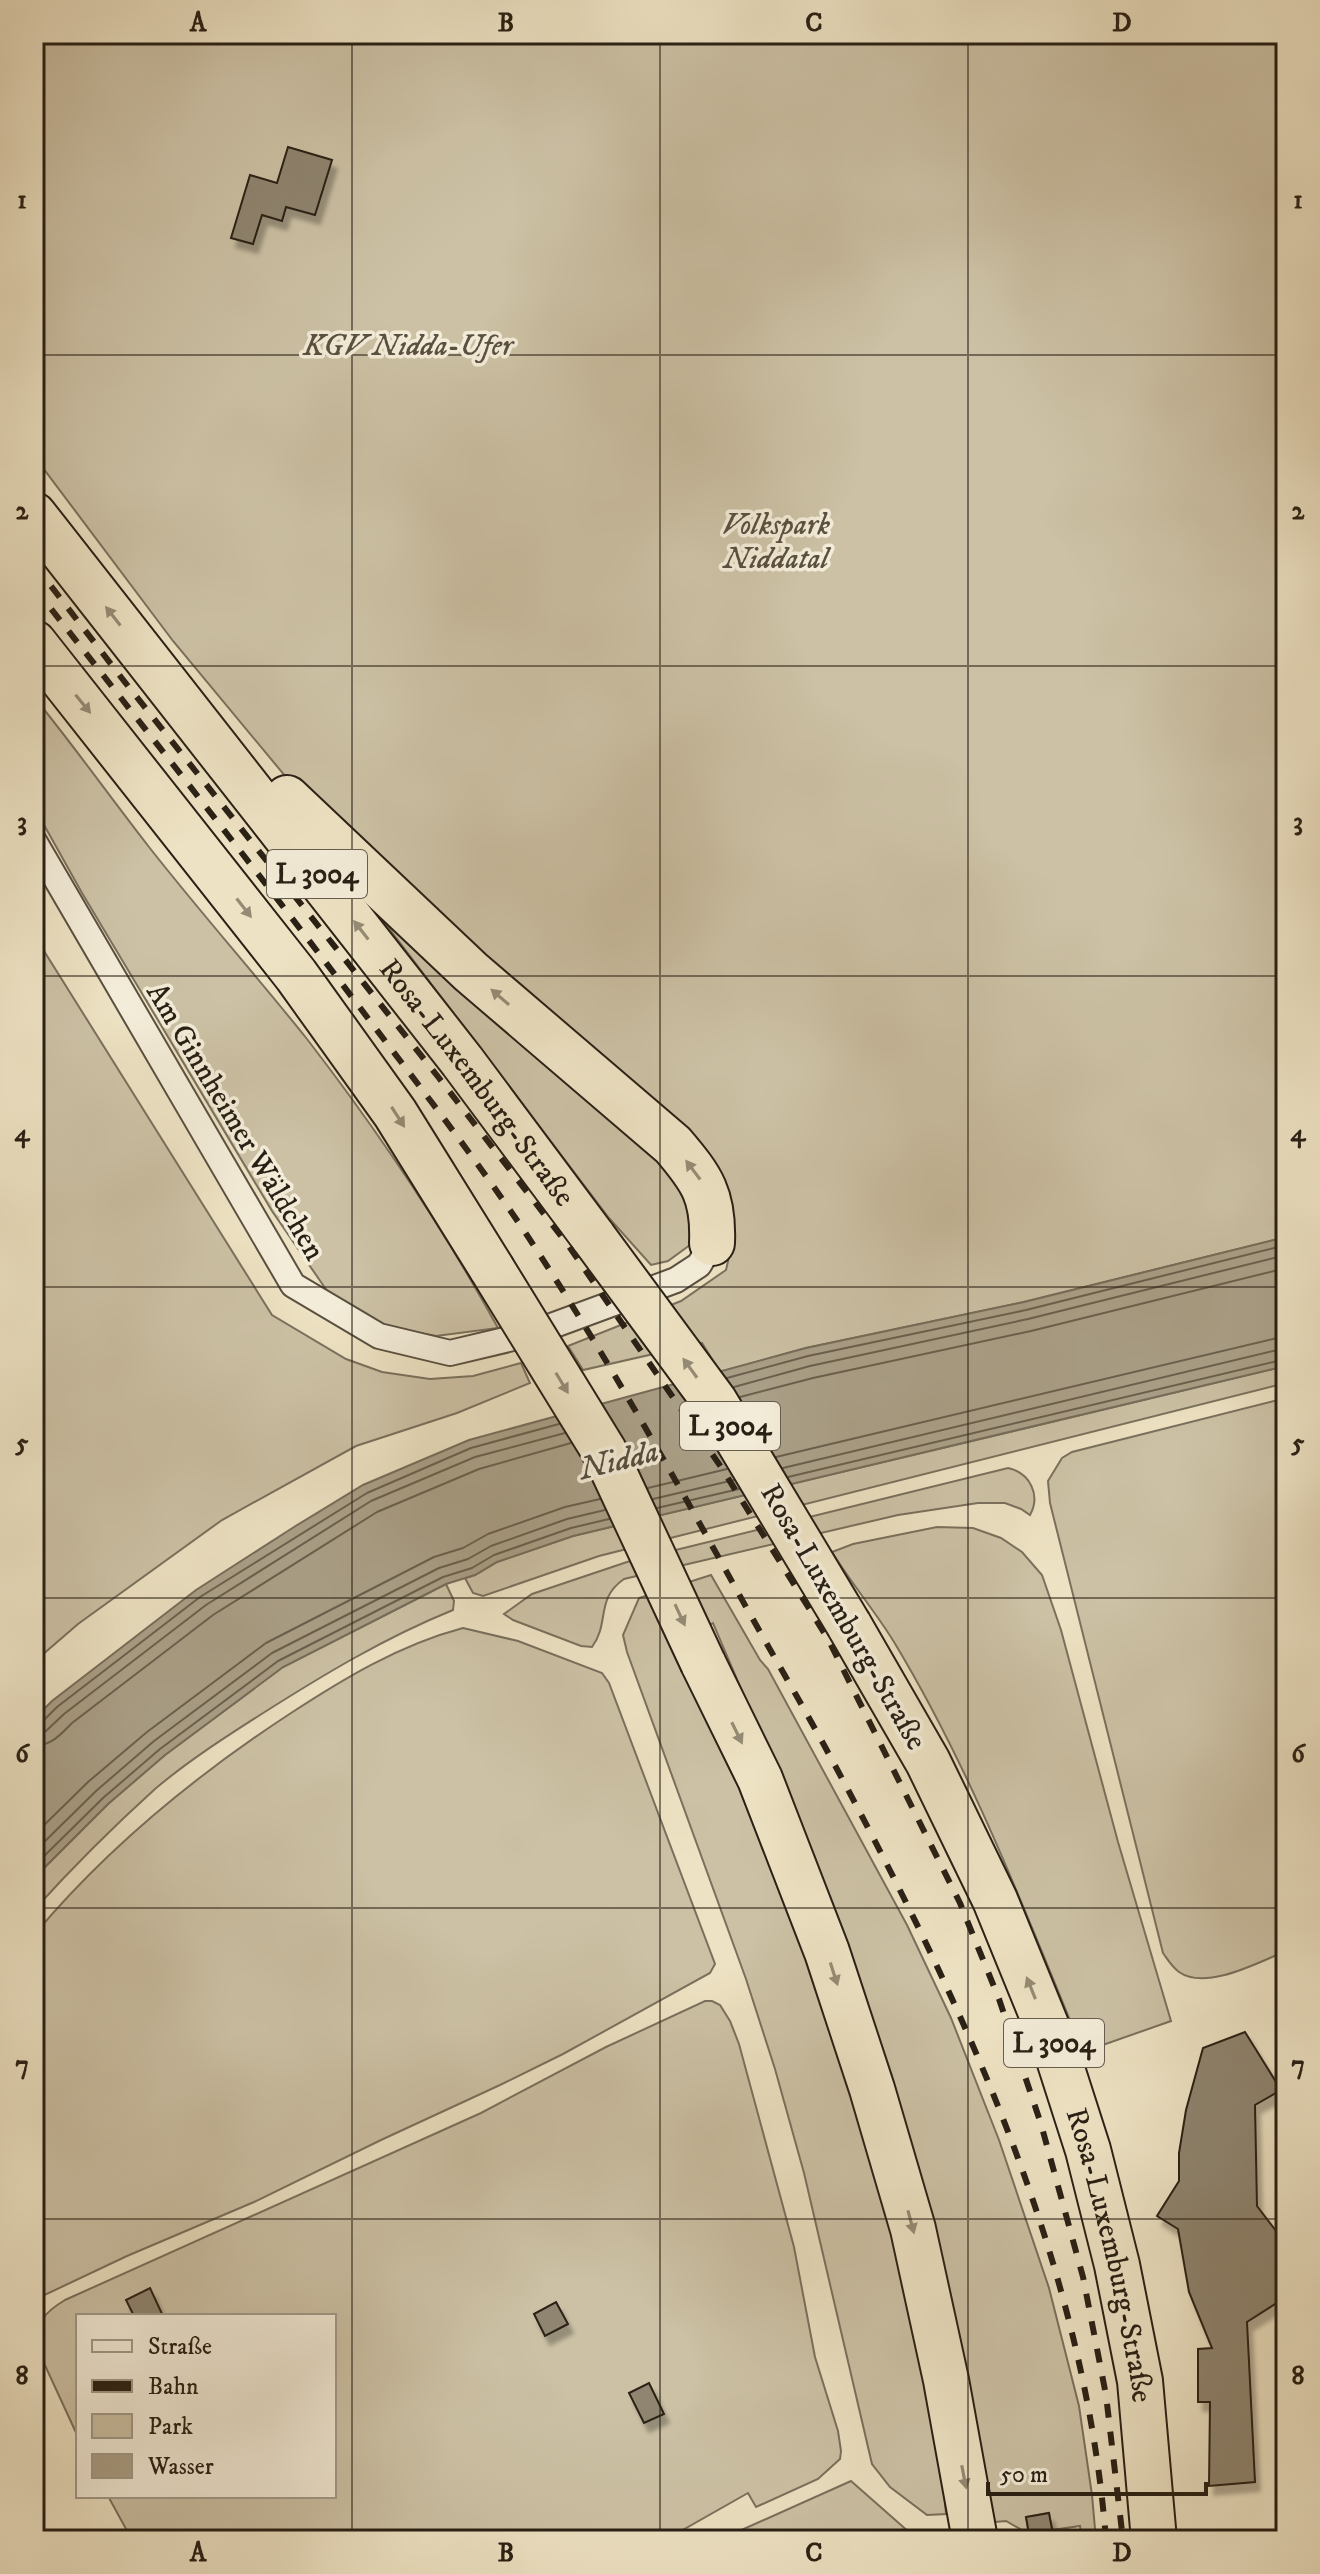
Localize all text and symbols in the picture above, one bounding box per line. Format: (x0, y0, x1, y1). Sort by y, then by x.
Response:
text: A (189, 7, 208, 40)
text: B (498, 7, 514, 40)
text: C (805, 7, 823, 40)
text: D (1112, 7, 1132, 40)
text: 1 (17, 184, 27, 217)
text: 1 (1293, 184, 1303, 217)
park label: KGV Nidda-Ufer (302, 328, 515, 365)
text: 2 (16, 495, 30, 528)
text: 2 (1292, 495, 1306, 528)
park label: Volkspark Niddatal (721, 507, 832, 578)
one-way arrow (106, 606, 122, 626)
one-way arrow (74, 694, 91, 714)
text: 3 (17, 806, 27, 839)
text: 3 (1293, 806, 1303, 839)
road number: L 3004 (267, 850, 367, 898)
one-way arrow (235, 898, 251, 918)
one-way arrow (353, 920, 369, 940)
street label: Rosa-Luxemburg-Straße (371, 952, 583, 1214)
street label: Am Ginnheimer Wäldchen (137, 977, 333, 1268)
one-way arrow (490, 988, 509, 1006)
one-way arrow (390, 1107, 405, 1128)
text: 4 (15, 1117, 31, 1150)
text: 4 (1291, 1117, 1307, 1150)
one-way arrow (685, 1159, 701, 1181)
one-way arrow (683, 1358, 698, 1379)
one-way arrow (555, 1372, 569, 1394)
road number: L 3004 (680, 1402, 780, 1450)
text: 5 (15, 1427, 29, 1460)
text: 5 (1291, 1427, 1305, 1460)
water label: Nidda (573, 1432, 663, 1491)
street label: Rosa-Luxemburg-Straße (752, 1477, 934, 1757)
one-way arrow (673, 1603, 687, 1626)
one-way arrow (731, 1721, 744, 1744)
text: 6 (15, 1738, 30, 1771)
text: 6 (1291, 1738, 1306, 1771)
one-way arrow (829, 1962, 841, 1986)
one-way arrow (1024, 1976, 1037, 2000)
road number: L 3004 (1004, 2019, 1104, 2067)
text: 7 (15, 2049, 29, 2082)
text: 7 (1291, 2049, 1305, 2082)
street label: Rosa-Luxemburg-Straße (1057, 2103, 1160, 2404)
one-way arrow (905, 2210, 917, 2235)
legend (76, 2314, 336, 2498)
text: Straße (148, 2332, 212, 2362)
text: 8 (15, 2360, 29, 2393)
text: 8 (1291, 2360, 1305, 2393)
text: Bahn (148, 2372, 199, 2402)
text: Park (148, 2412, 193, 2442)
scale bar (988, 2446, 1206, 2496)
text: Wasser (147, 2452, 214, 2482)
text: 50 m (1000, 2460, 1048, 2490)
one-way arrow (958, 2464, 970, 2489)
text: A (189, 2537, 208, 2570)
text: B (498, 2537, 514, 2570)
text: C (805, 2537, 823, 2570)
text: D (1112, 2537, 1132, 2570)

